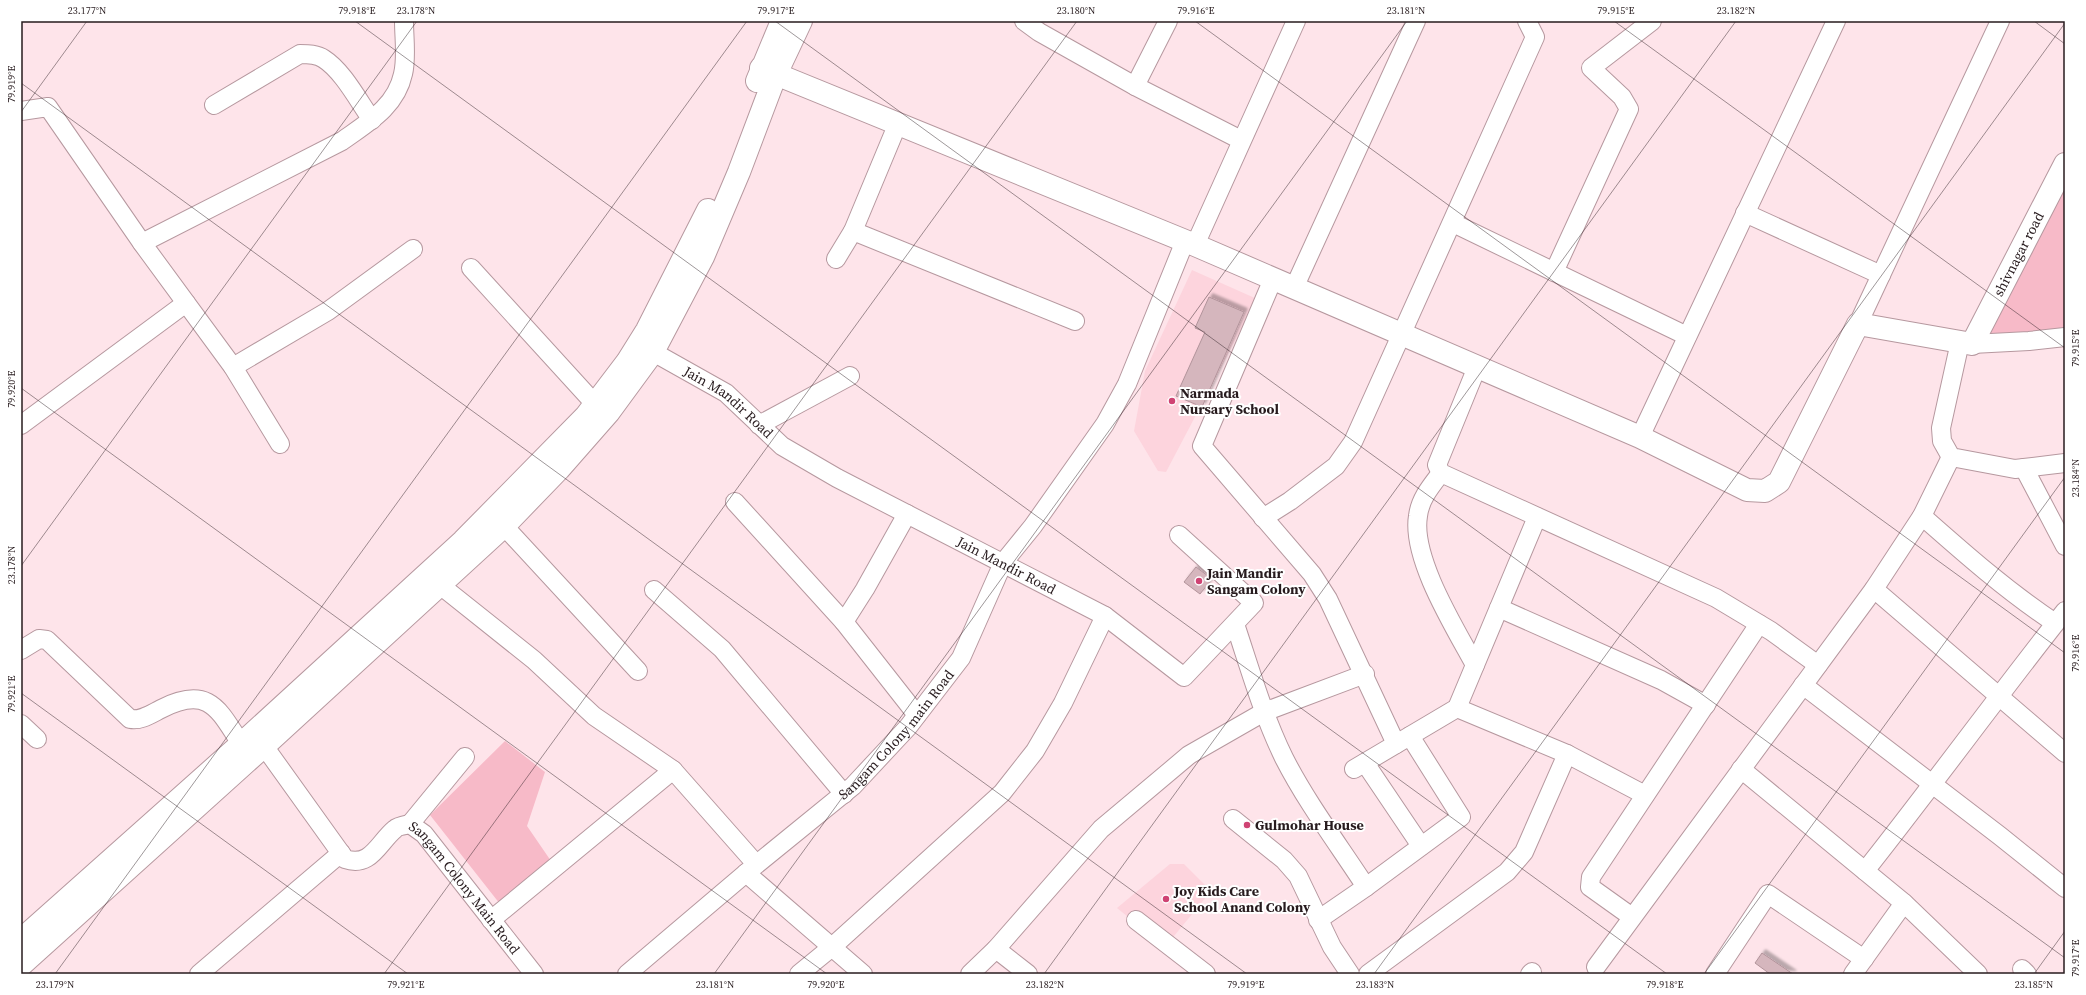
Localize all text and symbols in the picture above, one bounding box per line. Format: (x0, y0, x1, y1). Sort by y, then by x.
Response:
text: 23.177°N (68, 4, 106, 17)
text: 79.918°E (338, 4, 376, 17)
text: 23.178°N (397, 4, 435, 17)
text: 79.917°E (757, 4, 795, 17)
text: 23.180°N (1057, 4, 1095, 17)
text: 79.916°E (1177, 4, 1215, 17)
text: 23.181°N (1387, 4, 1425, 17)
text: 79.915°E (1597, 4, 1635, 17)
text: 23.182°N (1717, 4, 1755, 17)
text: 79.919°E (5, 65, 18, 103)
street label: shivnagar road (1988, 208, 2049, 300)
text: 79.915°E (2069, 329, 2082, 367)
street label: Jain Mandir Road (679, 361, 778, 443)
text: 79.920°E (5, 370, 18, 408)
place label: Narmada Nursary School (1180, 383, 1279, 419)
marker: Narmada Nursary School (1167, 396, 1177, 406)
text: 23.184°N (2069, 459, 2082, 497)
street label: Jain Mandir Road (952, 531, 1059, 599)
text: 23.178°N (5, 546, 18, 584)
place label: Jain Mandir Sangam Colony (1206, 563, 1306, 599)
marker: Jain Mandir Sangam Colony (1194, 576, 1204, 586)
text: 79.916°E (2069, 634, 2082, 672)
street label: Sangam Colony main Road (834, 666, 958, 804)
text: 79.921°E (5, 675, 18, 713)
place label: Gulmohar House (1255, 815, 1364, 835)
street label: Sangam Colony Main Road (405, 816, 525, 958)
marker: Gulmohar House (1242, 820, 1252, 830)
place label: Joy Kids Care School Anand Colony (1173, 881, 1311, 917)
marker: Joy Kids Care School Anand Colony (1161, 894, 1171, 904)
text: 79.917°E (2069, 939, 2082, 977)
text: 23.179°N (36, 978, 74, 991)
text: 79.921°E (387, 978, 425, 991)
text: 23.181°N (696, 978, 734, 991)
text: 79.920°E (807, 978, 845, 991)
text: 23.182°N (1026, 978, 1064, 991)
text: 79.919°E (1227, 978, 1265, 991)
text: 23.183°N (1356, 978, 1394, 991)
text: 79.918°E (1646, 978, 1684, 991)
text: 23.185°N (2015, 978, 2053, 991)

